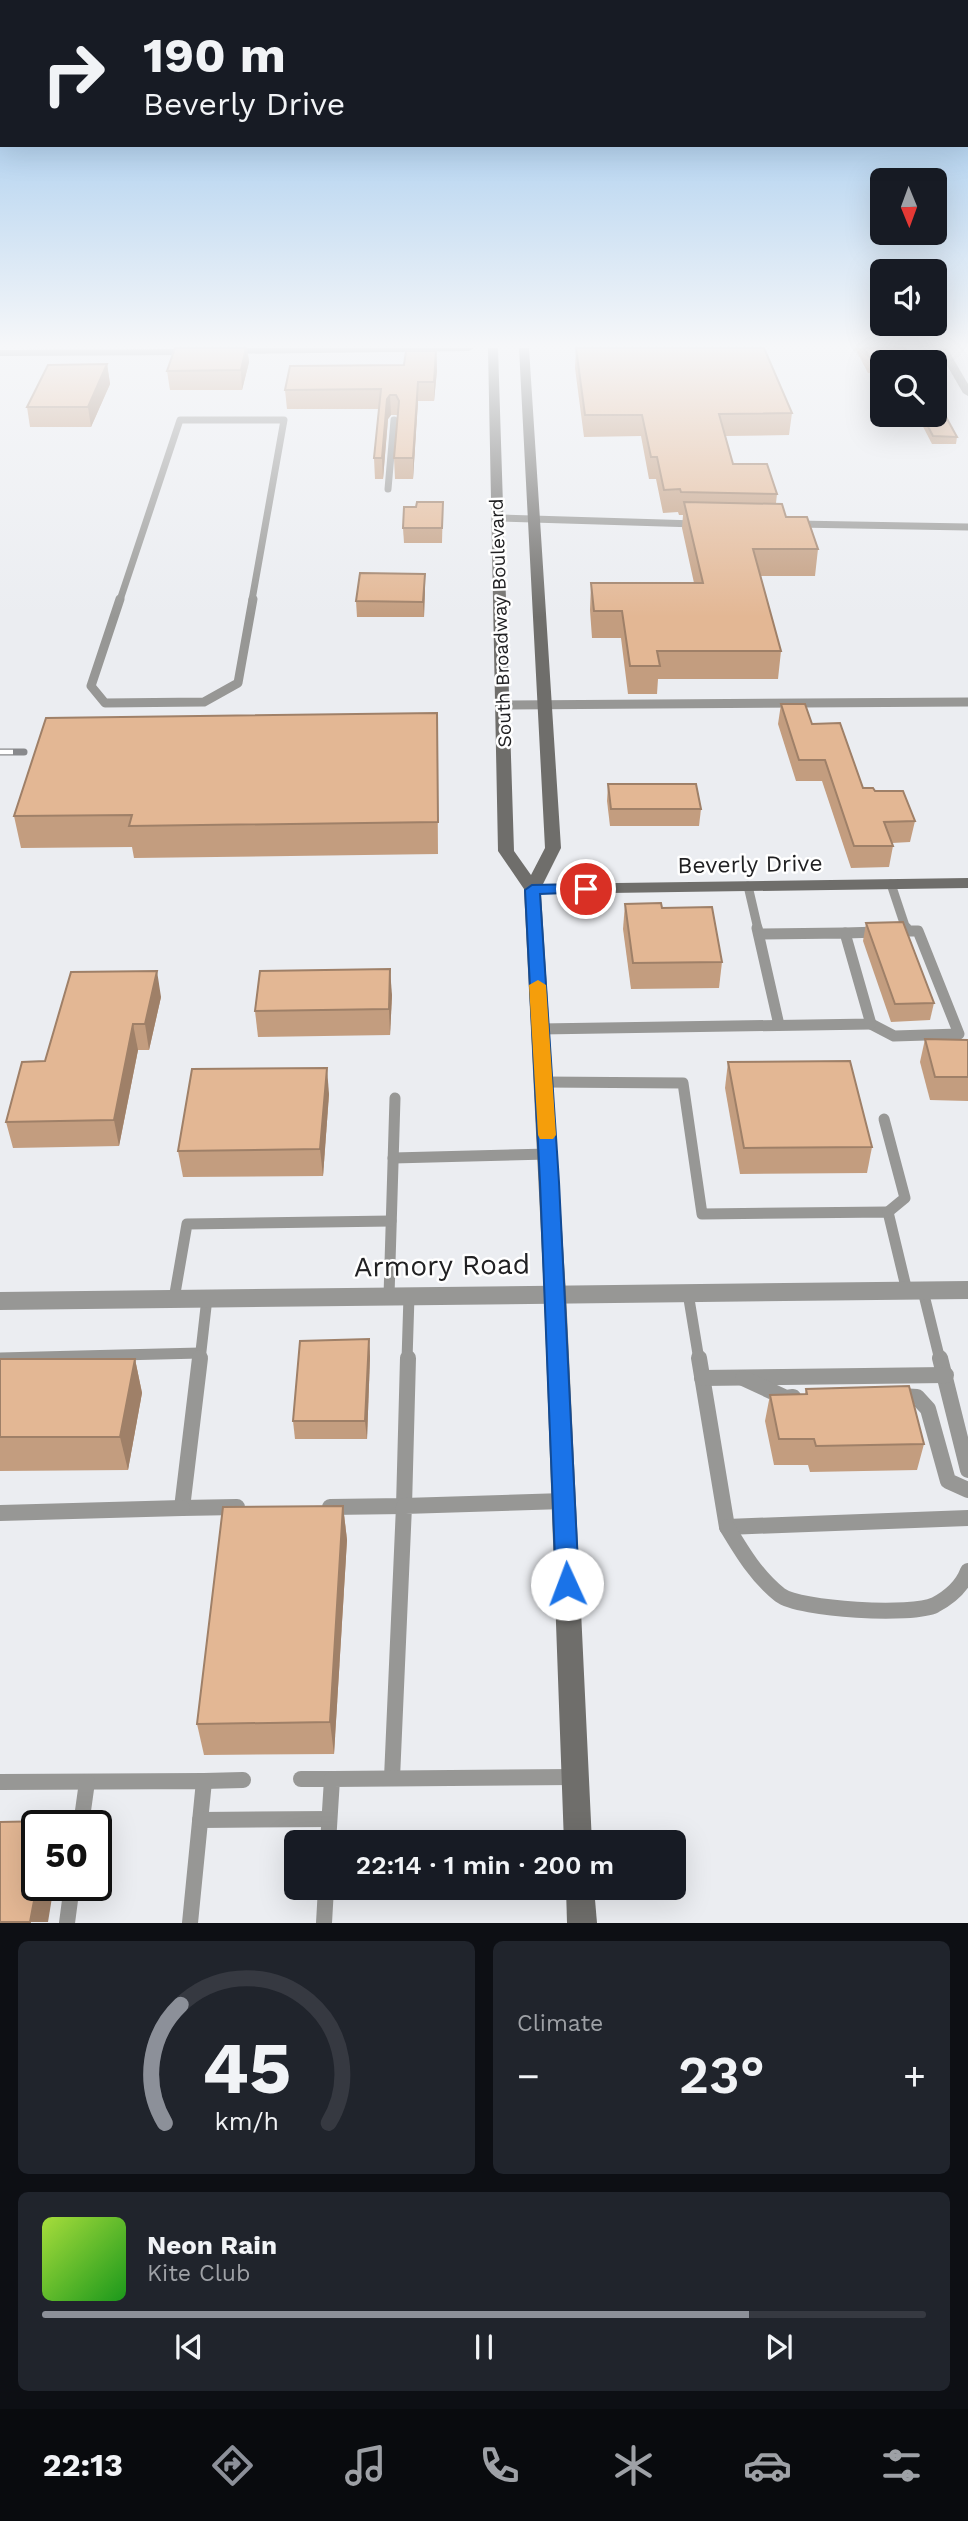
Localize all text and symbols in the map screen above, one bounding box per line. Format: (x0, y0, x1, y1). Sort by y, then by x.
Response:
text: 190 m (143, 26, 286, 84)
icon: right (28, 28, 119, 119)
text: Beverly Drive (143, 85, 345, 123)
north arrow (870, 168, 947, 245)
map controls (870, 168, 947, 427)
button: sound (870, 259, 947, 336)
button: search (870, 350, 947, 427)
street label: South Broadway Boulevard (485, 498, 516, 748)
street label: Beverly Drive (677, 850, 823, 879)
pin (556, 859, 616, 919)
icon: arrive (567, 870, 605, 908)
street label: Armory Road (353, 1247, 531, 1284)
position arrow (530, 1547, 604, 1621)
speed limit sign: 50 (21, 1810, 112, 1901)
text: 22:14 · 1 min · 200 m (356, 1850, 614, 1880)
text: Climate (517, 2010, 603, 2037)
text: 45 (202, 2026, 291, 2112)
text: 23° (678, 2045, 765, 2106)
text: − (517, 2054, 540, 2098)
text: + (903, 2054, 926, 2098)
text: km/h (214, 2107, 279, 2136)
text: Neon Rain (147, 2230, 277, 2260)
text: Kite Club (147, 2260, 250, 2287)
icon: previous (170, 2328, 208, 2366)
icon: pause (465, 2328, 503, 2366)
icon: next (760, 2328, 798, 2366)
icon: directions (208, 2441, 257, 2490)
icon: music (341, 2441, 390, 2490)
icon: phone (475, 2441, 524, 2490)
icon: climate (609, 2441, 658, 2490)
icon: car (743, 2441, 792, 2490)
icon: filters (877, 2441, 926, 2490)
text: 22:13 (42, 2446, 123, 2484)

